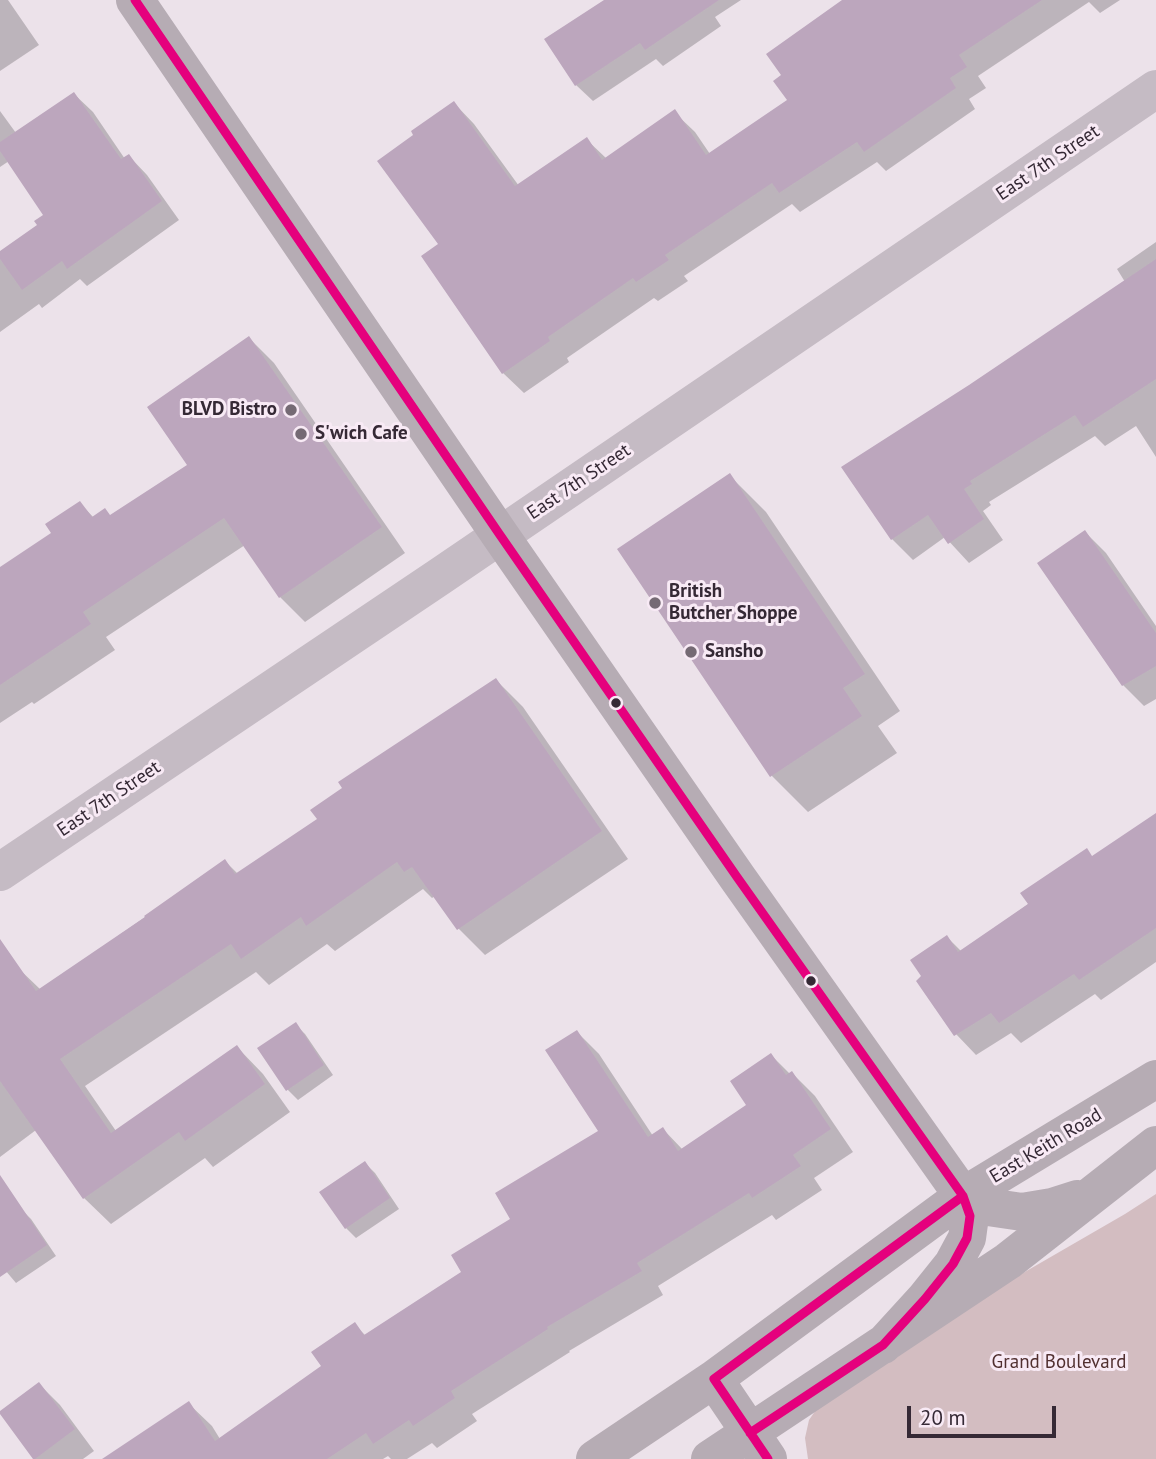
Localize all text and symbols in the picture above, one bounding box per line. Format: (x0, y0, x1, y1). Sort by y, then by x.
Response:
street label: East 7th Street (992, 120, 1104, 206)
place label: BLVD Bistro (182, 399, 277, 421)
marker: BLVD Bistro (283, 402, 299, 418)
place label: S'wich Cafe (315, 423, 408, 445)
marker: S'wich Cafe (293, 426, 309, 442)
street label: East 7th Street (523, 439, 635, 525)
place label: British Butcher Shoppe (669, 581, 797, 625)
marker: British Butcher Shoppe (647, 595, 663, 611)
place label: Sansho (705, 641, 763, 663)
marker: Sansho (683, 644, 699, 660)
unlabelled marker (609, 696, 623, 710)
street label: East 7th Street (53, 756, 165, 842)
unlabelled marker (804, 974, 818, 988)
street label: East Keith Road (986, 1104, 1106, 1188)
park label: Grand Boulevard (992, 1352, 1126, 1374)
scale bar (911, 1392, 1060, 1436)
text: 20 m (920, 1404, 966, 1431)

